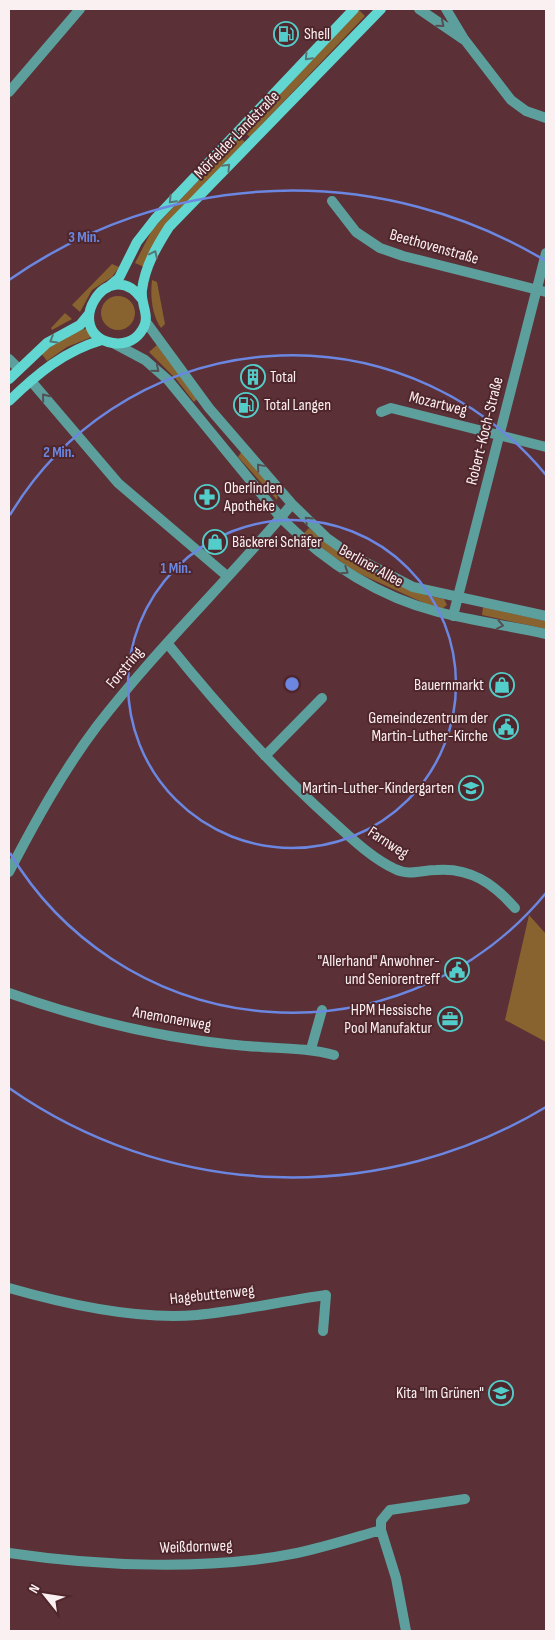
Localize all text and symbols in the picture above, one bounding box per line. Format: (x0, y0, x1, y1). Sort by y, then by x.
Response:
one-way arrow (436, 18, 445, 27)
fuel station icon: Shell (273, 21, 299, 47)
place label: Shell (304, 25, 330, 44)
one-way arrow (305, 51, 314, 60)
street label: Mörfelder Landstraße (190, 87, 284, 183)
one-way arrow (221, 164, 230, 173)
one-way arrow (169, 195, 178, 204)
street label: Beethovenstraße (387, 225, 481, 269)
text: 3 Min. (68, 228, 100, 247)
one-way arrow (147, 250, 158, 259)
one-way arrow (50, 334, 59, 344)
one-way arrow (150, 364, 159, 372)
building icon: Total (240, 364, 266, 390)
place label: Total (270, 368, 296, 387)
street label: Robert-Koch-Straße (462, 375, 508, 487)
street label: Mozartweg (407, 388, 469, 420)
fuel station icon: Total Langen (233, 392, 259, 418)
one-way arrow (42, 394, 51, 403)
place label: Total Langen (264, 396, 331, 415)
text: 2 Min. (43, 443, 75, 462)
one-way arrow (258, 464, 266, 473)
place label: Oberlinden Apotheke (223, 479, 283, 516)
pharmacy icon: Oberlinden Apotheke (194, 484, 220, 510)
one-way arrow (305, 517, 314, 526)
shop icon: Bäckerei Schäfer (202, 529, 228, 555)
place label: Bäckerei Schäfer (232, 533, 322, 552)
street label: Berliner Allee (335, 541, 407, 591)
text: 1 Min. (161, 559, 191, 578)
one-way arrow (339, 565, 348, 574)
one-way arrow (495, 619, 504, 629)
street label: Forstring (102, 643, 148, 693)
shop icon: Bauernmarkt (489, 672, 515, 698)
centre of rings (283, 675, 301, 693)
place label: Bauernmarkt (414, 676, 484, 695)
place label: Gemeindezentrum der Martin-Luther-Kirche (368, 709, 488, 746)
public building icon: Gemeindezentrum der Martin-Luther-Kirche (493, 714, 519, 740)
school or university icon: Martin-Luther-Kindergarten (458, 775, 484, 801)
place label: Martin-Luther-Kindergarten (302, 779, 454, 798)
street label: Farnweg (364, 823, 412, 863)
place label: "Allerhand" Anwohner- und Seniorentreff (317, 952, 441, 989)
public building icon: "Allerhand" Anwohner- und Seniorentreff (444, 957, 470, 983)
place label: HPM Hessische Pool Manufaktur (344, 1001, 432, 1038)
street label: Anemonenweg (130, 1003, 213, 1035)
office icon: HPM Hessische Pool Manufaktur (437, 1006, 463, 1032)
street label: Hagebuttenweg (169, 1281, 255, 1309)
school or university icon: Kita "Im Grünen" (488, 1380, 514, 1406)
place label: Kita "Im Grünen" (396, 1384, 484, 1403)
street label: Weißdornweg (159, 1536, 233, 1558)
north arrow (20, 1570, 70, 1620)
text: N (25, 1581, 43, 1596)

